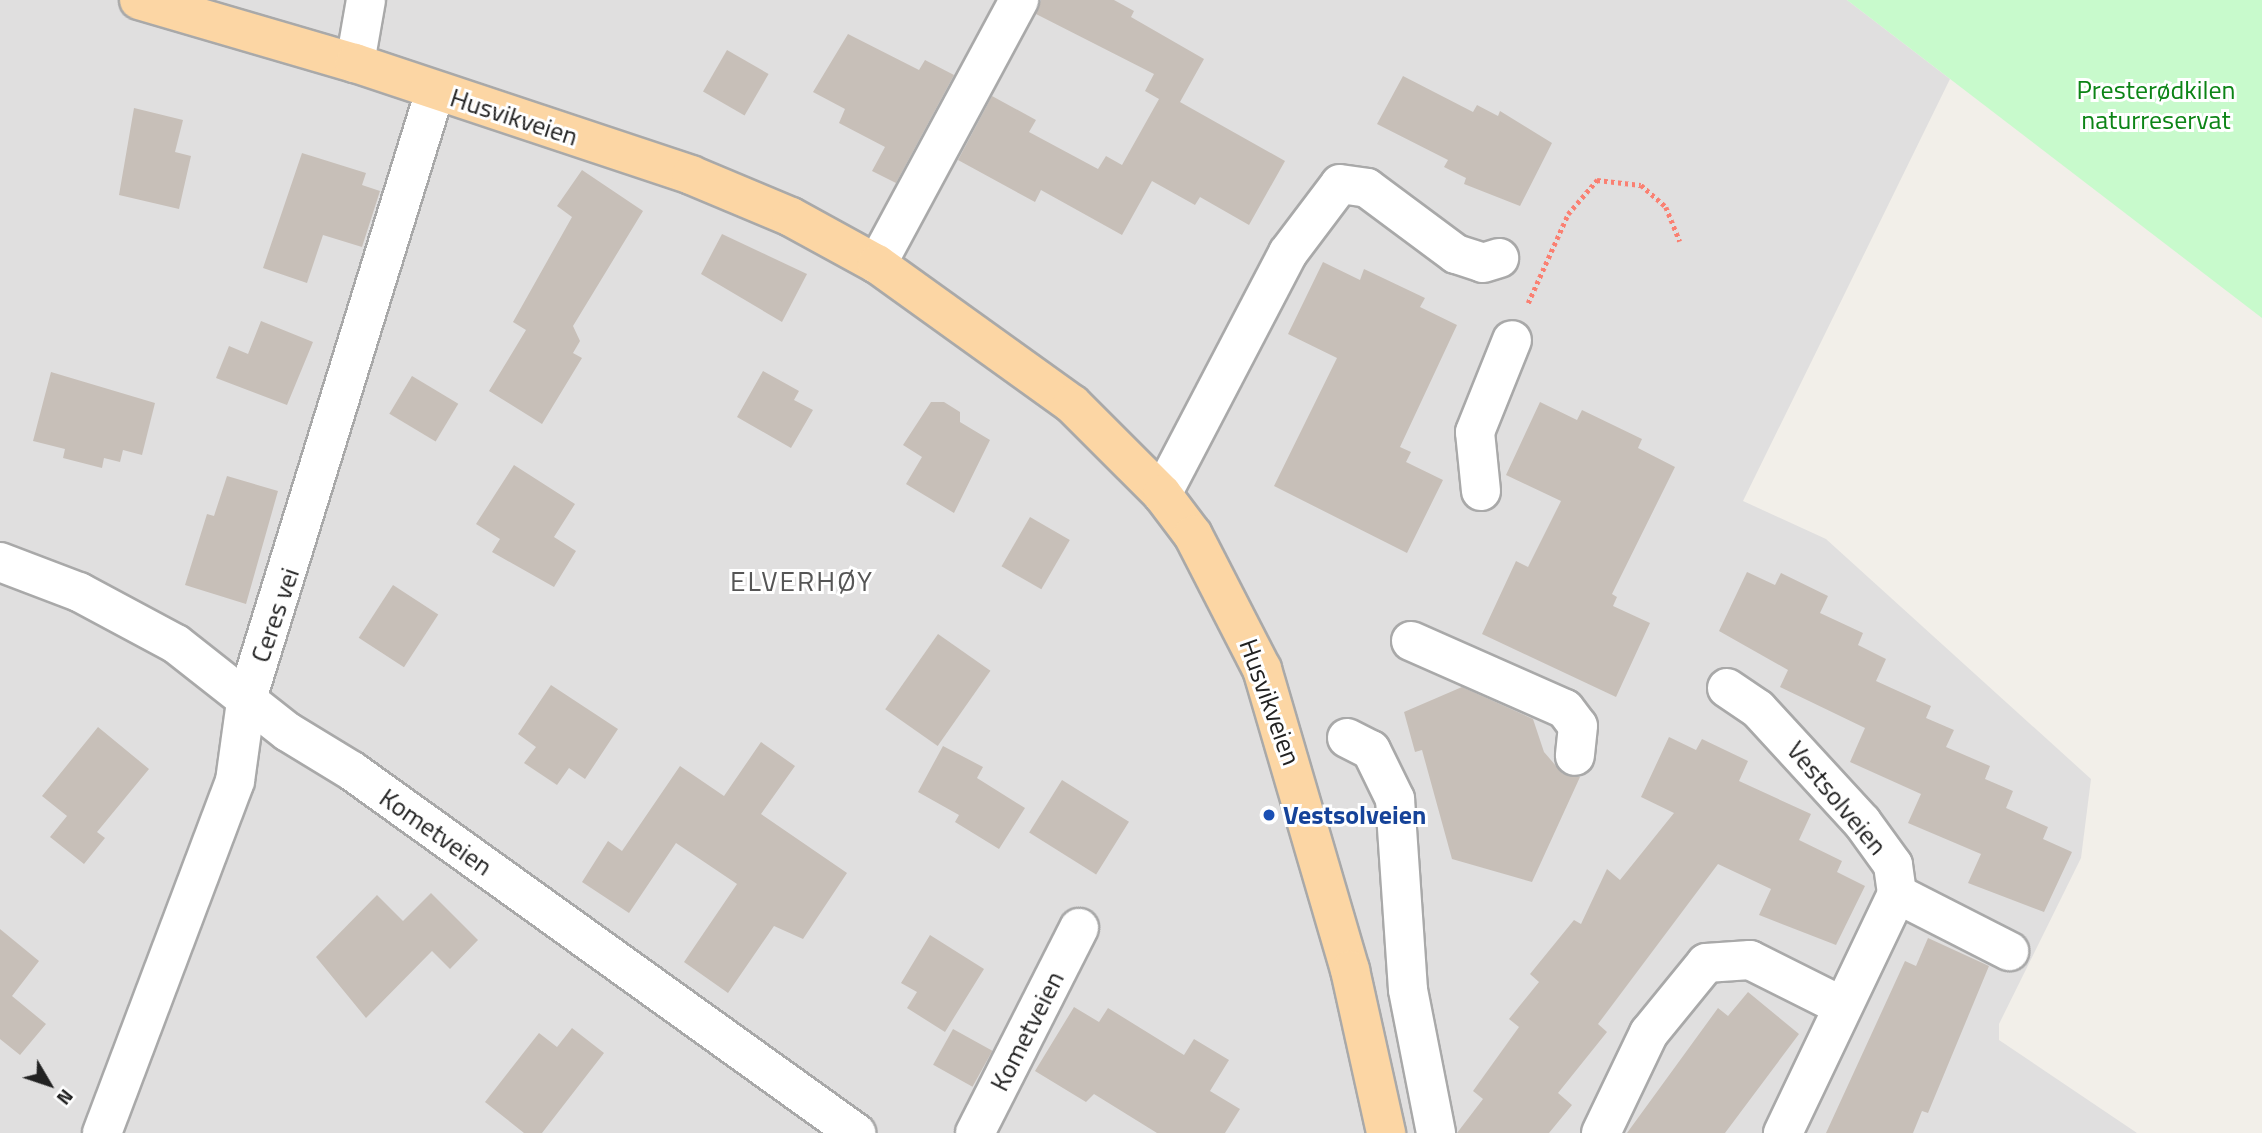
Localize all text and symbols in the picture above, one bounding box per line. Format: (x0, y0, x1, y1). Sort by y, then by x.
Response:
park label: Presterødkilen naturreservat (2076, 74, 2236, 136)
street label: Husvikveien (446, 82, 582, 152)
street label: Ceres vei (244, 564, 306, 666)
district label: ELVERHØY (731, 564, 873, 598)
street label: Husvikveien (1233, 635, 1307, 769)
street label: Vestsolveien (1780, 735, 1894, 861)
street label: Kometveien (374, 782, 498, 882)
place label: Vestsolveien (1283, 799, 1426, 831)
marker: Vestsolveien (1261, 807, 1277, 823)
street label: Kometveien (984, 966, 1070, 1096)
north arrow (14, 1049, 84, 1119)
text: N (50, 1083, 81, 1112)

